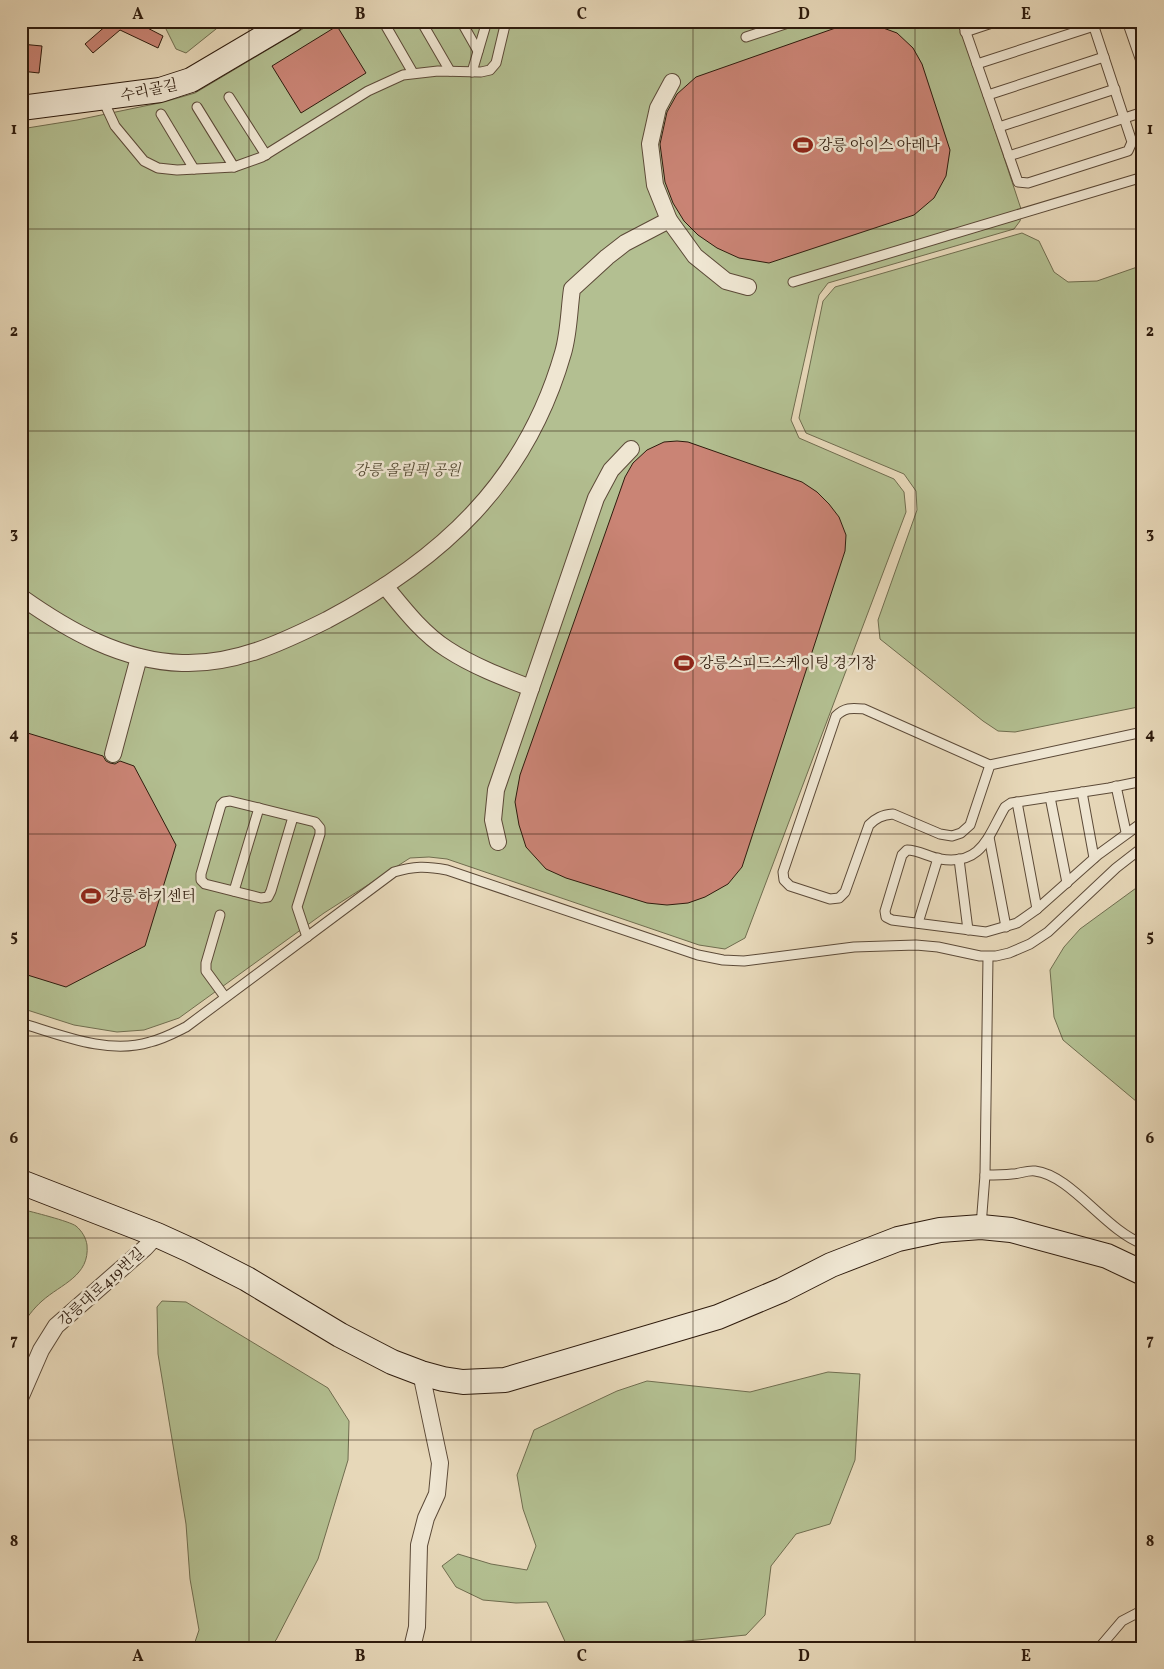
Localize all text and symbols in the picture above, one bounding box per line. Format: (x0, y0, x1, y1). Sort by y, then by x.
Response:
text: A (132, 4, 144, 26)
text: B (355, 4, 366, 26)
text: C (577, 4, 587, 26)
text: D (798, 4, 810, 26)
text: E (1021, 4, 1031, 26)
street label: 수리골길 (119, 75, 180, 108)
text: 1 (11, 119, 17, 141)
text: 1 (1147, 119, 1153, 141)
sports icon: 강릉 아이스 아레나 (792, 134, 814, 156)
place label: 강릉 아이스 아레나 (818, 136, 940, 157)
text: 2 (10, 321, 18, 343)
text: 2 (1146, 321, 1154, 343)
park label: 강릉 올림픽 공원 (354, 461, 462, 482)
text: 3 (10, 523, 18, 545)
text: 3 (1146, 523, 1154, 545)
sports icon: 강릉스피드스케이팅 경기장 (673, 652, 695, 674)
place label: 강릉스피드스케이팅 경기장 (699, 654, 876, 675)
text: 4 (9, 724, 19, 746)
text: 4 (1145, 724, 1155, 746)
sports icon: 강릉 하키센터 (80, 885, 102, 907)
place label: 강릉 하키센터 (106, 887, 196, 908)
text: 5 (10, 926, 18, 948)
text: 5 (1146, 926, 1154, 948)
text: 6 (10, 1128, 19, 1150)
text: 6 (1146, 1128, 1155, 1150)
street label: 강릉대로419번길 (54, 1244, 150, 1333)
text: 7 (10, 1330, 18, 1352)
text: 7 (1146, 1330, 1154, 1352)
text: 8 (10, 1531, 18, 1553)
text: 8 (1146, 1531, 1154, 1553)
text: A (132, 1646, 144, 1668)
text: B (355, 1646, 366, 1668)
text: C (577, 1646, 587, 1668)
text: D (798, 1646, 810, 1668)
text: E (1021, 1646, 1031, 1668)

